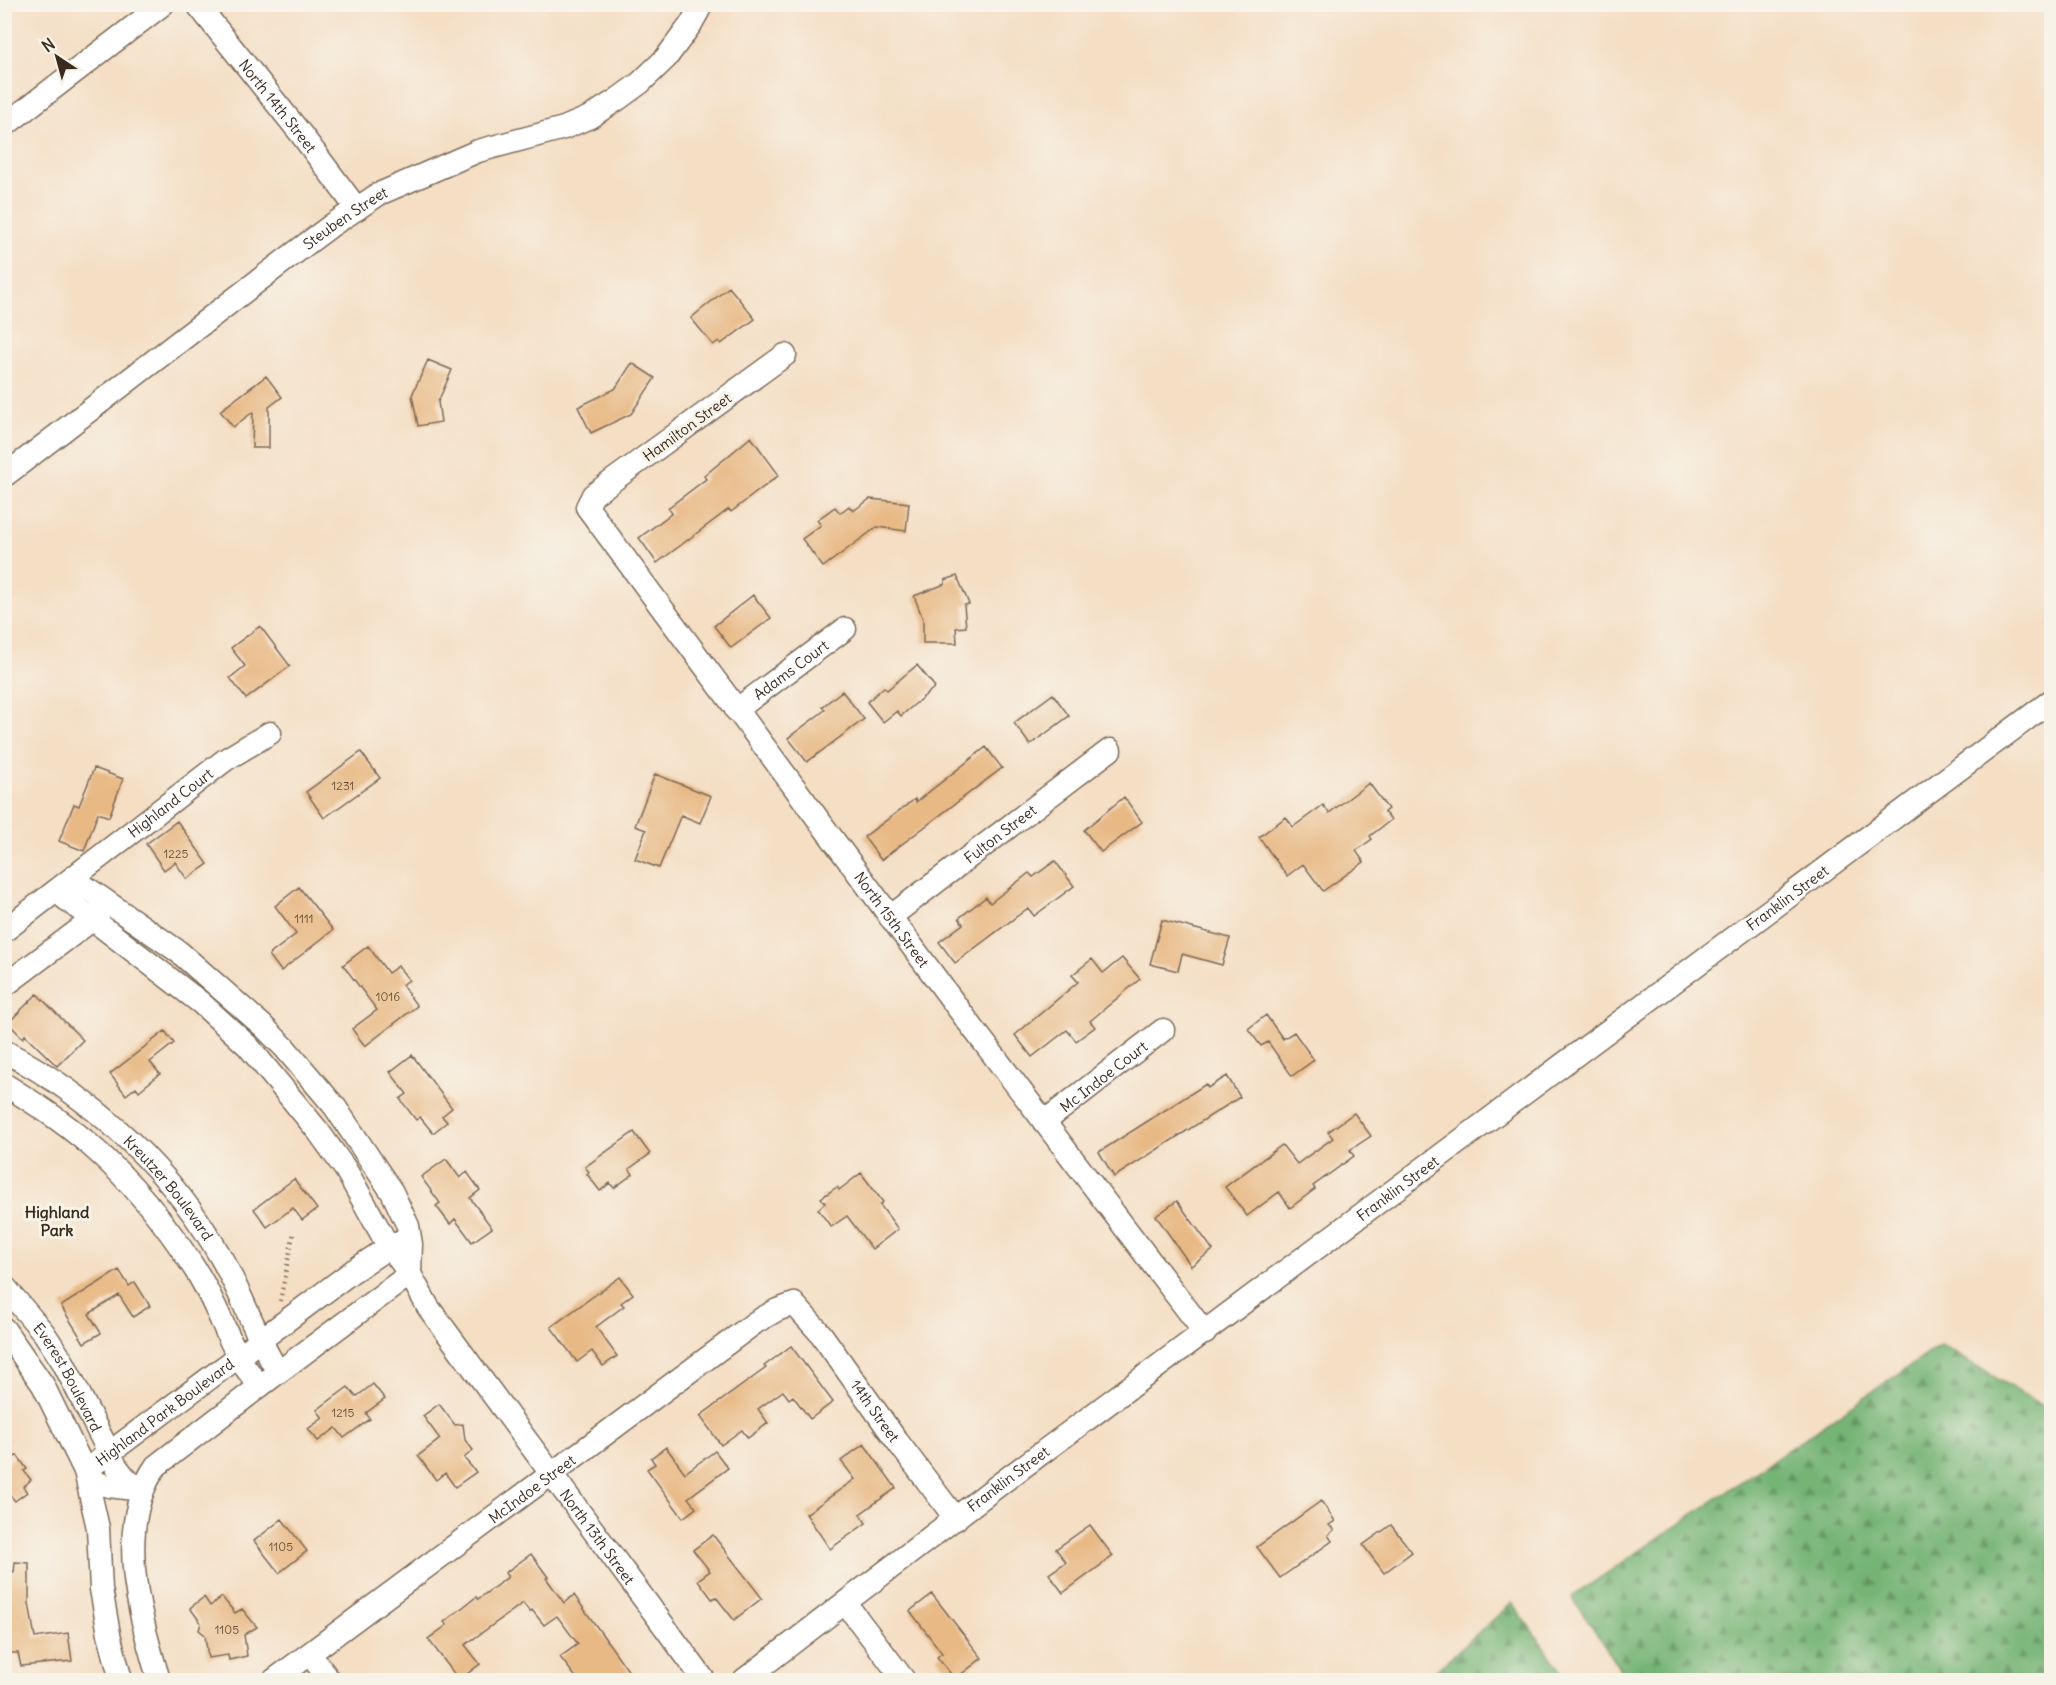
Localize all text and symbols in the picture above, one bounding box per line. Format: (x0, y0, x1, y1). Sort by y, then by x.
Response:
north arrow (27, 27, 87, 87)
text: N (38, 34, 59, 56)
street label: North 14th Street (235, 55, 321, 156)
street label: Steuben Street (299, 182, 390, 253)
street label: Hamilton Street (639, 388, 735, 466)
street label: Adams Court (749, 635, 832, 704)
street label: Highland Court (124, 764, 216, 841)
house number: 1231 (332, 778, 354, 793)
street label: Fulton Street (960, 800, 1040, 867)
house number: 1225 (164, 846, 189, 861)
street label: Franklin Street (1742, 861, 1832, 934)
street label: North 15th Street (851, 868, 934, 971)
house number: 1111 (294, 911, 314, 926)
house number: 1016 (376, 989, 400, 1004)
street label: Mc Indoe Court (1056, 1036, 1151, 1116)
street label: Kreutzer Boulevard (120, 1131, 218, 1244)
street label: Franklin Street (1352, 1151, 1442, 1225)
district label: Highland Park (25, 1202, 90, 1240)
street label: Everest Boulevard (30, 1319, 106, 1435)
street label: Highland Park Boulevard (92, 1354, 238, 1469)
street label: 14th Street (847, 1376, 904, 1446)
house number: 1215 (331, 1405, 355, 1420)
street label: Franklin Street (963, 1441, 1053, 1515)
street label: McIndoe Street (484, 1450, 579, 1527)
street label: North 13th Street (556, 1485, 639, 1588)
house number: 1105 (269, 1539, 293, 1554)
house number: 1105 (215, 1622, 239, 1637)

